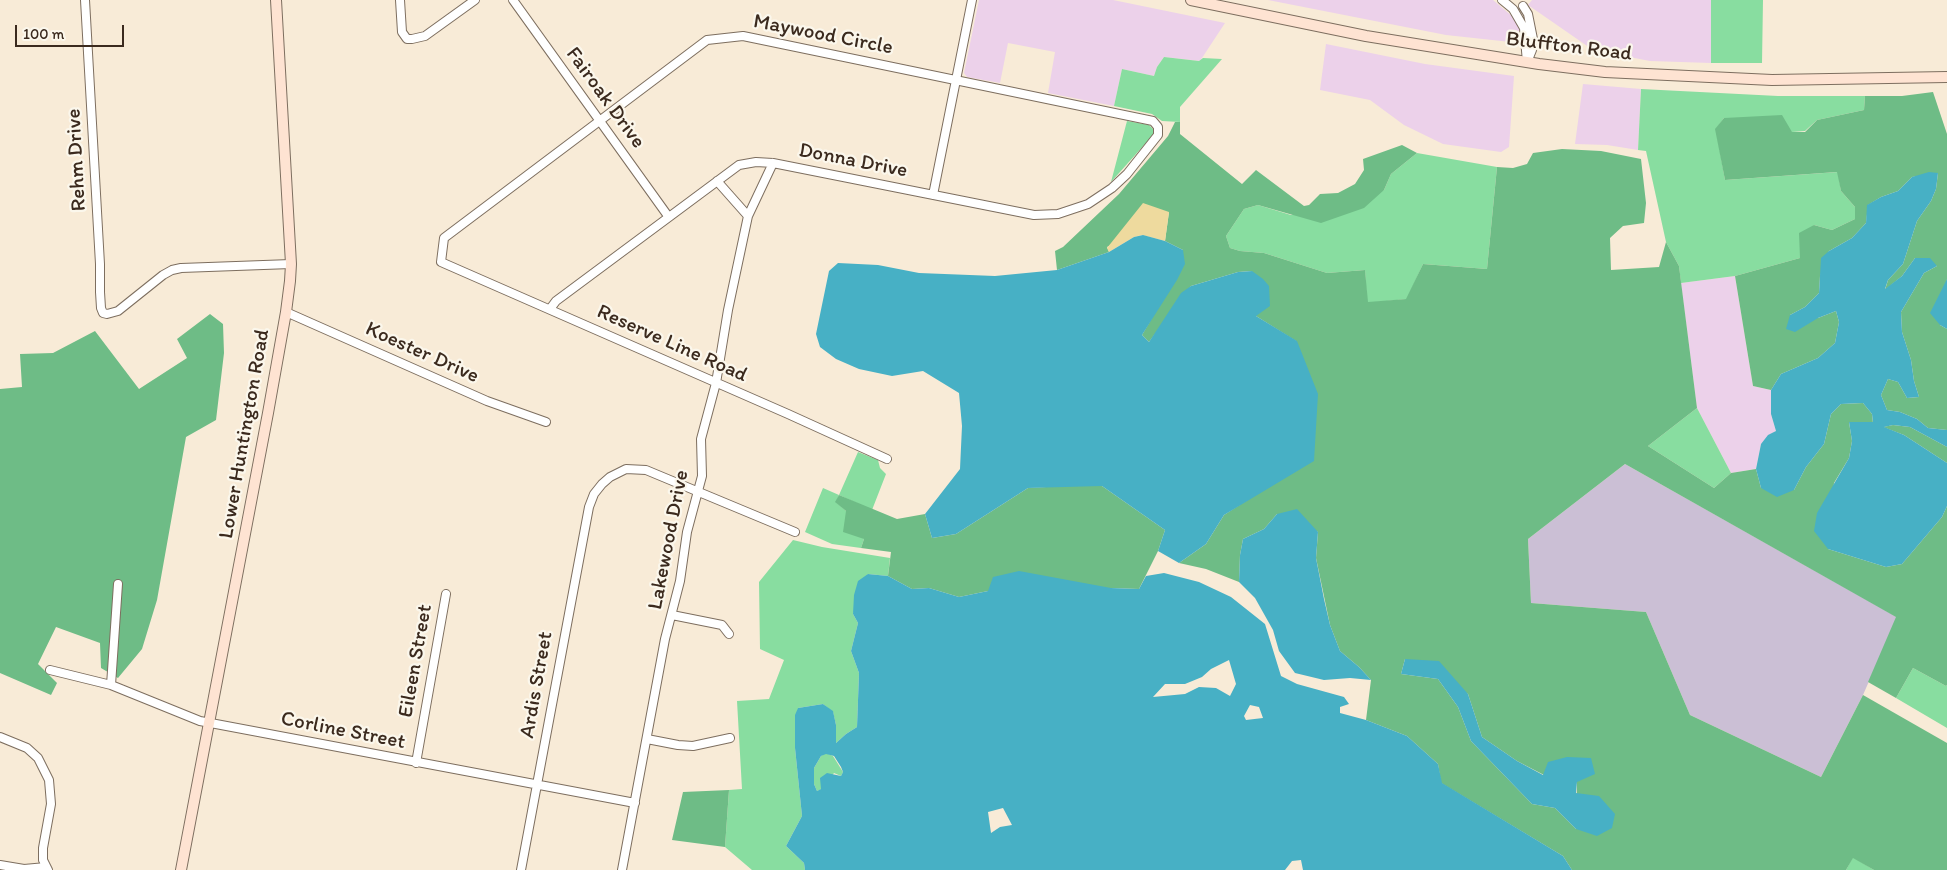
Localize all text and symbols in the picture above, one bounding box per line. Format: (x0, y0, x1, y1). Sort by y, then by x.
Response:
street label: Maywood Circle (751, 9, 895, 61)
scale bar (18, 15, 126, 47)
text: 100 m (23, 25, 64, 43)
street label: Bluffton Road (1505, 27, 1633, 67)
street label: Fairoak Drive (560, 42, 650, 154)
street label: Rehm Drive (62, 108, 92, 212)
street label: Donna Drive (797, 138, 909, 184)
street label: Reserve Line Road (593, 300, 751, 388)
street label: Koester Drive (361, 317, 483, 389)
street label: Lower Huntington Road (214, 327, 276, 541)
street label: Lakewood Drive (643, 468, 695, 612)
street label: Eileen Street (394, 602, 438, 720)
street label: Ardis Street (515, 630, 559, 740)
street label: Corline Street (279, 707, 407, 755)

